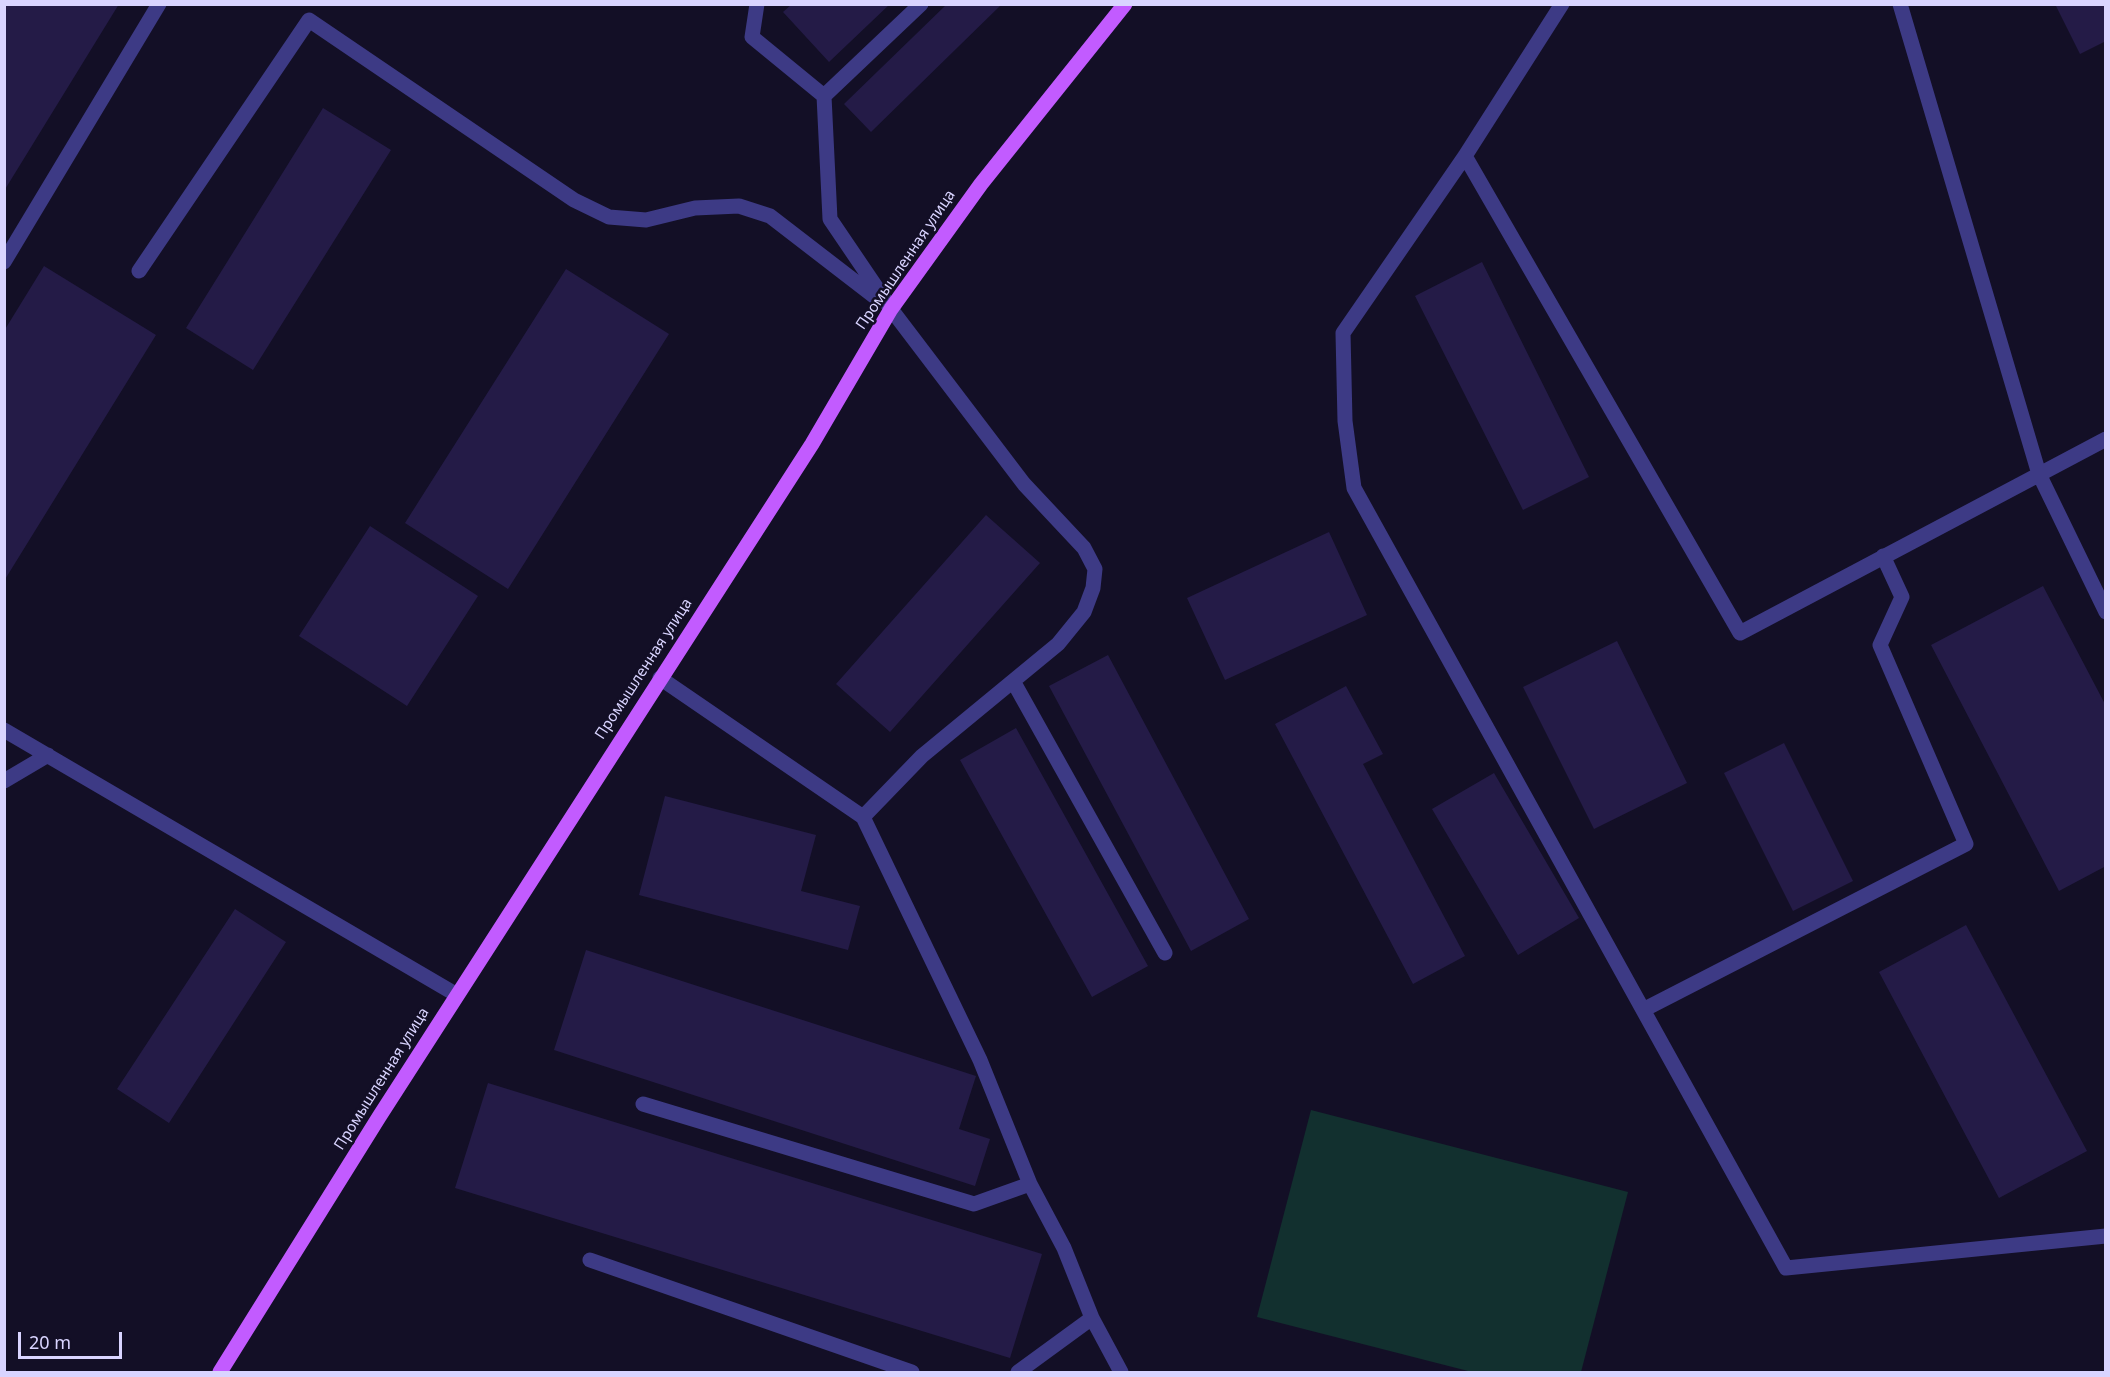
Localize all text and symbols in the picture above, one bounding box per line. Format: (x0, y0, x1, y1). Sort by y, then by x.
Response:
street label: Промышленная улица (853, 187, 959, 333)
street label: Промышленная улица (592, 595, 696, 743)
street label: Промышленная улица (331, 1005, 433, 1153)
scale bar (21, 1320, 124, 1358)
text: 20 m (29, 1330, 71, 1354)

